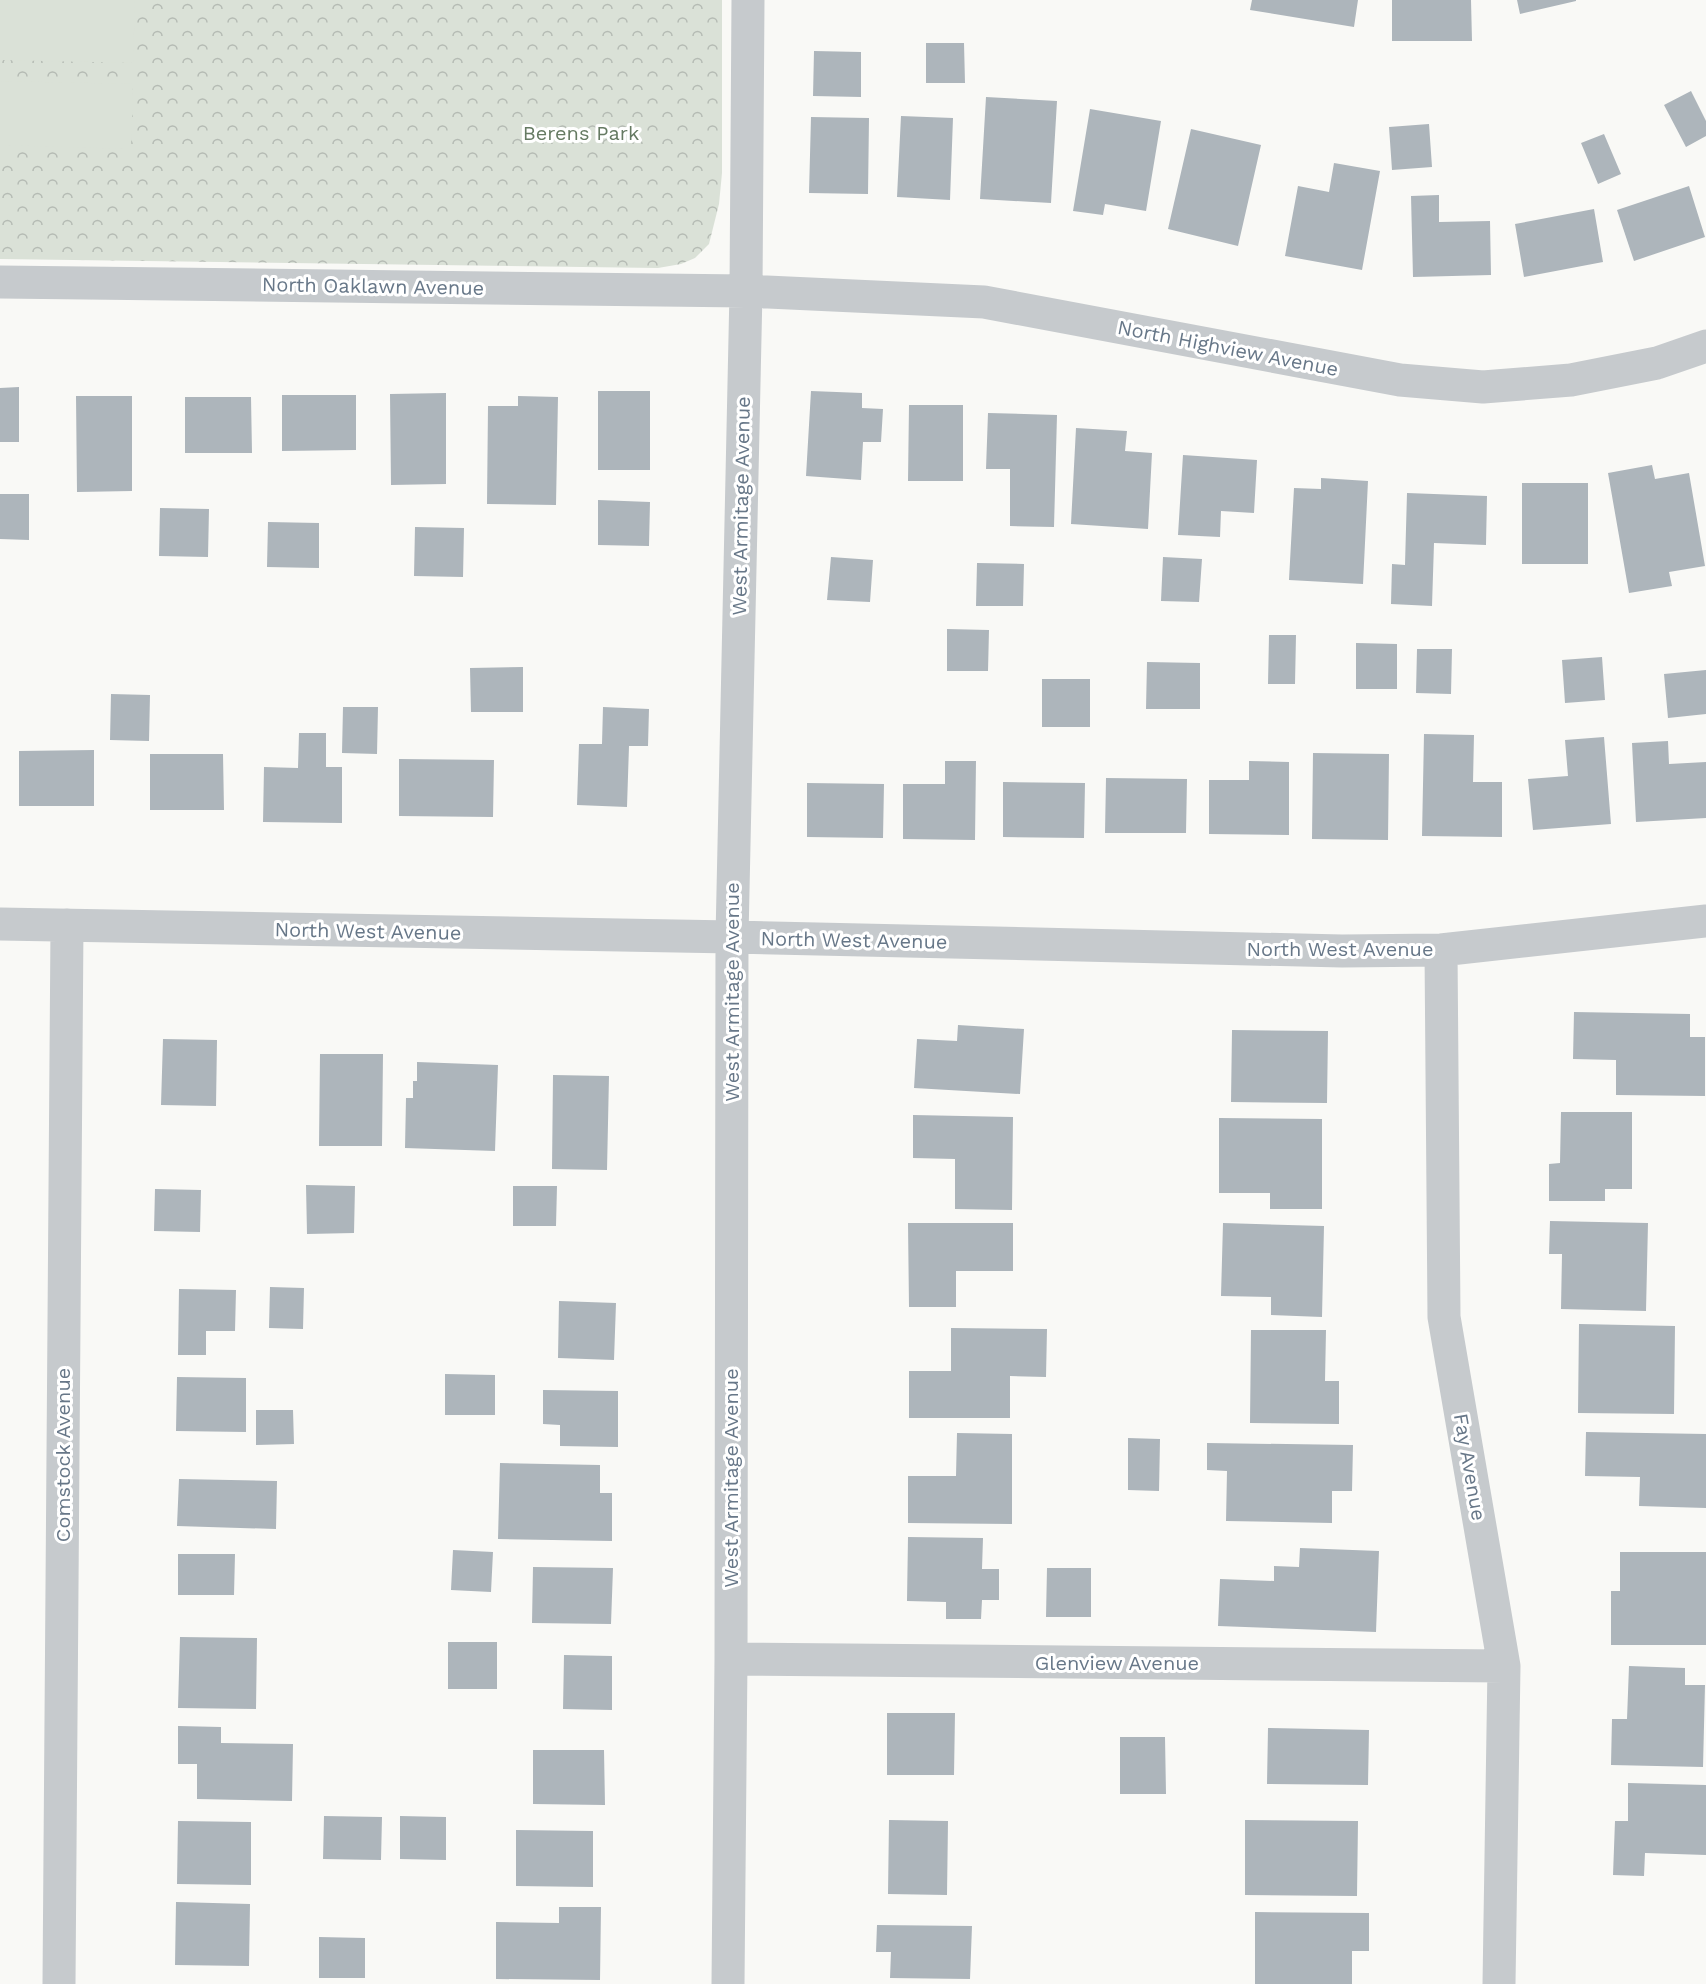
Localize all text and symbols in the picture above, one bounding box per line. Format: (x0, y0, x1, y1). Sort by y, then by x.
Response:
park label: Berens Park (523, 121, 639, 145)
street label: North Oaklawn Avenue (262, 272, 484, 300)
street label: North Highview Avenue (1116, 315, 1340, 381)
street label: West Armitage Avenue (727, 396, 755, 616)
street label: West Armitage Avenue (720, 882, 744, 1102)
street label: North West Avenue (274, 917, 462, 945)
street label: North West Avenue (760, 926, 948, 954)
street label: North West Avenue (1247, 937, 1433, 961)
street label: Comstock Avenue (51, 1368, 75, 1542)
street label: West Armitage Avenue (719, 1368, 743, 1588)
street label: Fay Avenue (1449, 1411, 1491, 1523)
street label: Glenview Avenue (1035, 1651, 1199, 1675)

